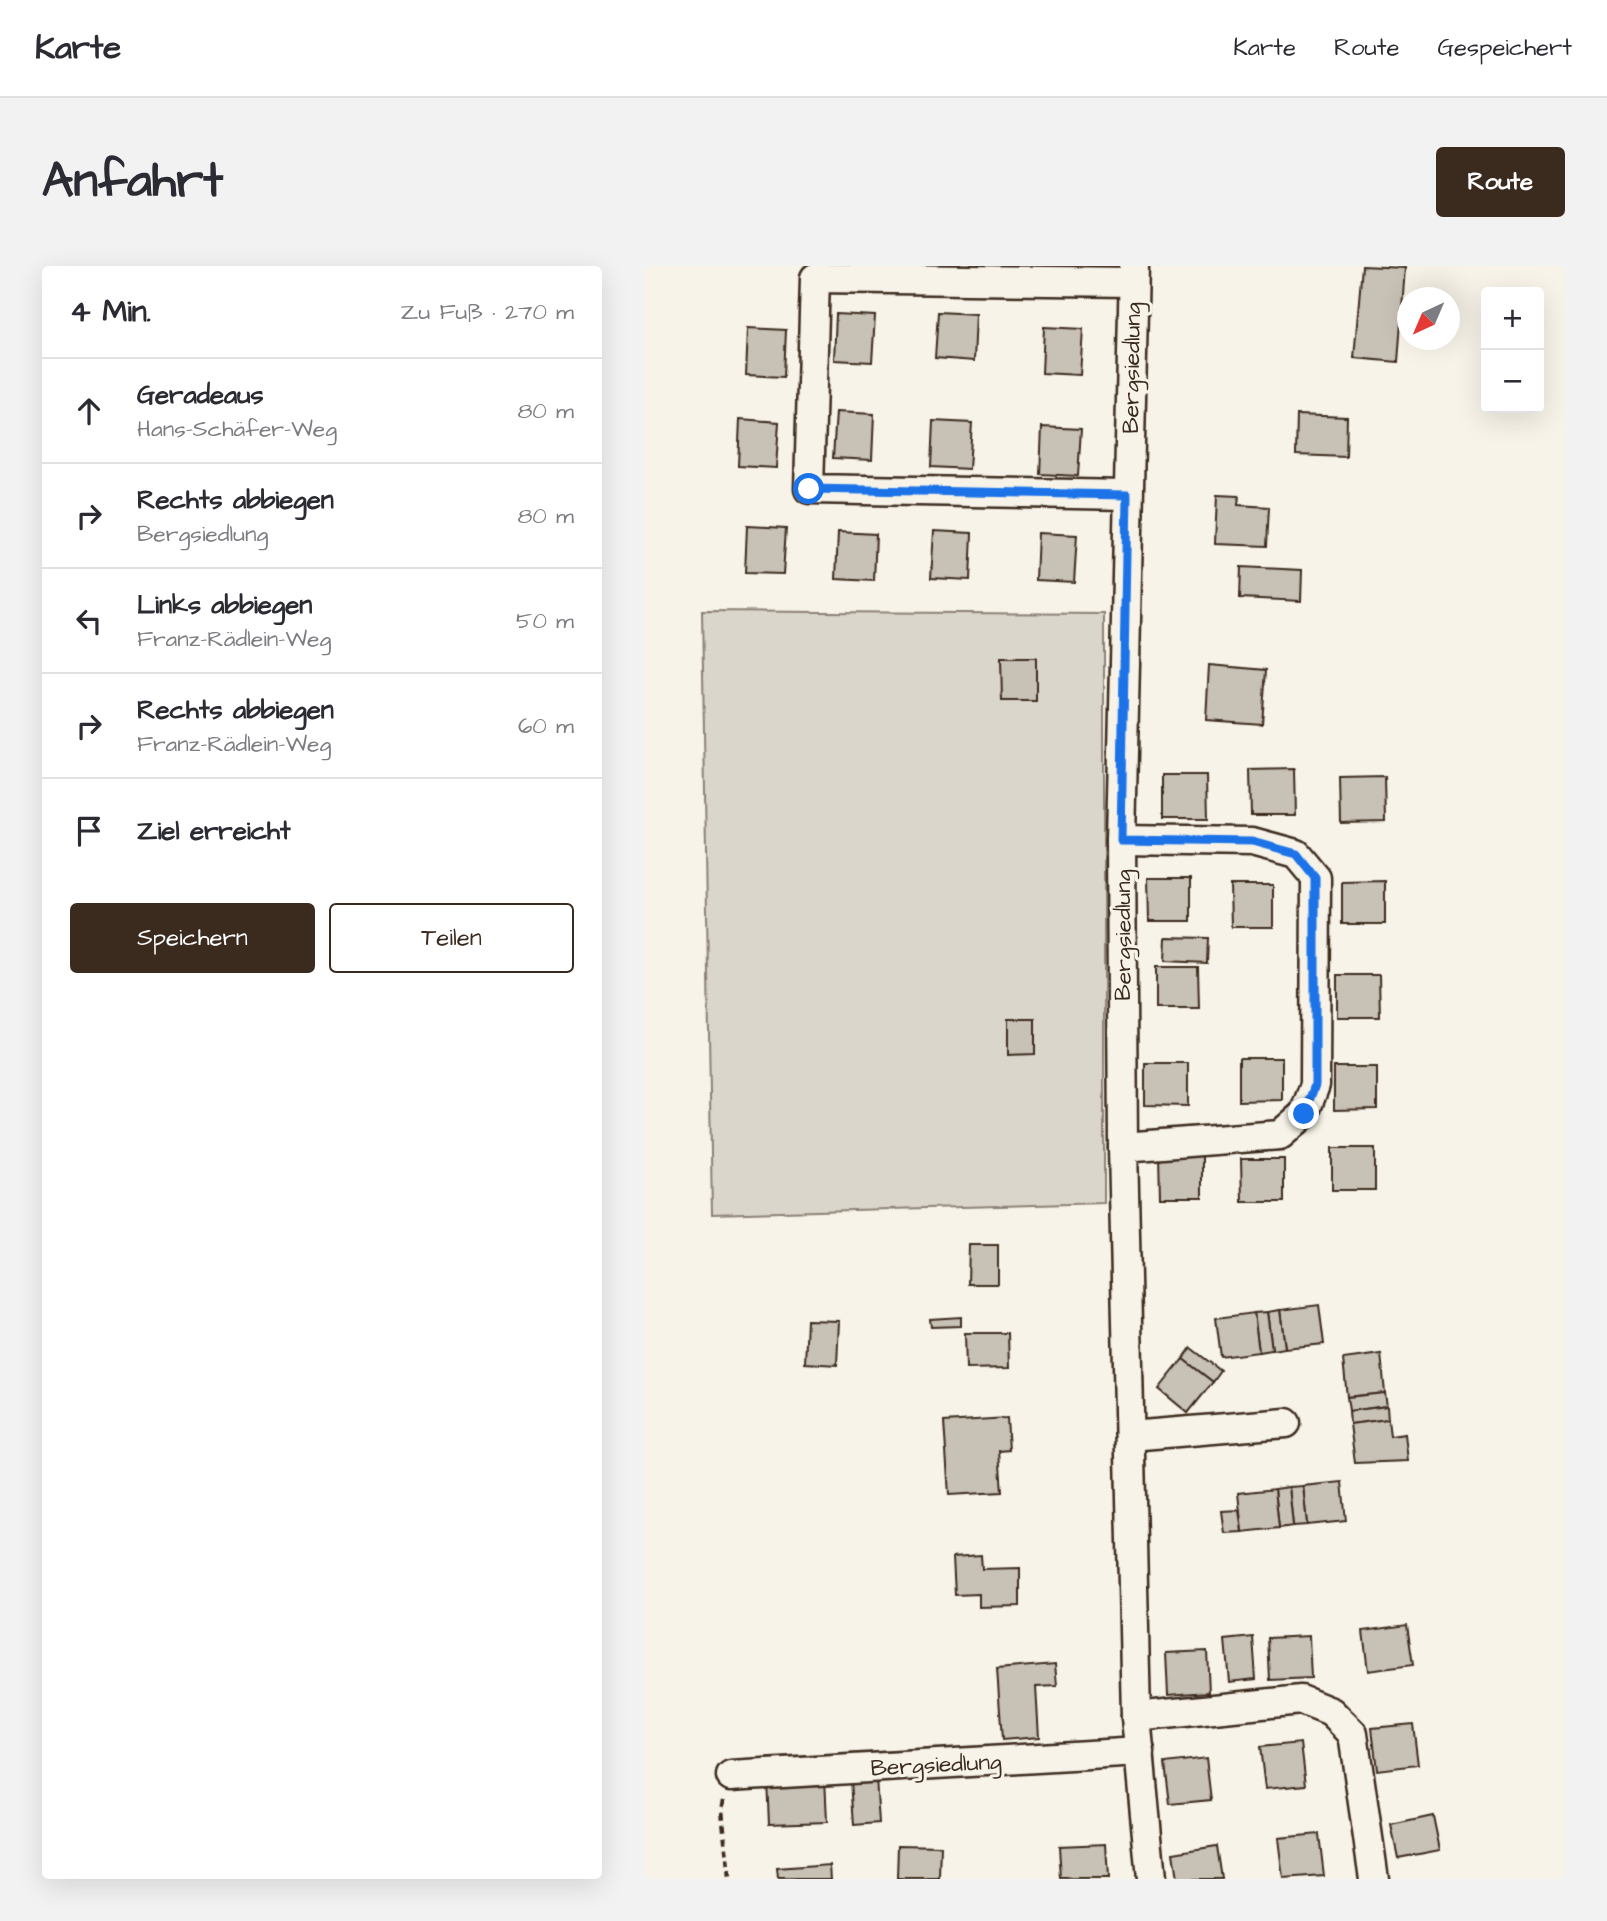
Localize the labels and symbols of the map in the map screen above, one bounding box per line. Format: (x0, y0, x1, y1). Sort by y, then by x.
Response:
north arrow (1397, 287, 1460, 350)
street label: Bergsiedlung (1115, 302, 1150, 434)
route start (793, 473, 824, 504)
street label: Bergsiedlung (1107, 869, 1140, 1001)
route end (1288, 1098, 1319, 1129)
street label: Bergsiedlung (870, 1746, 1003, 1785)

